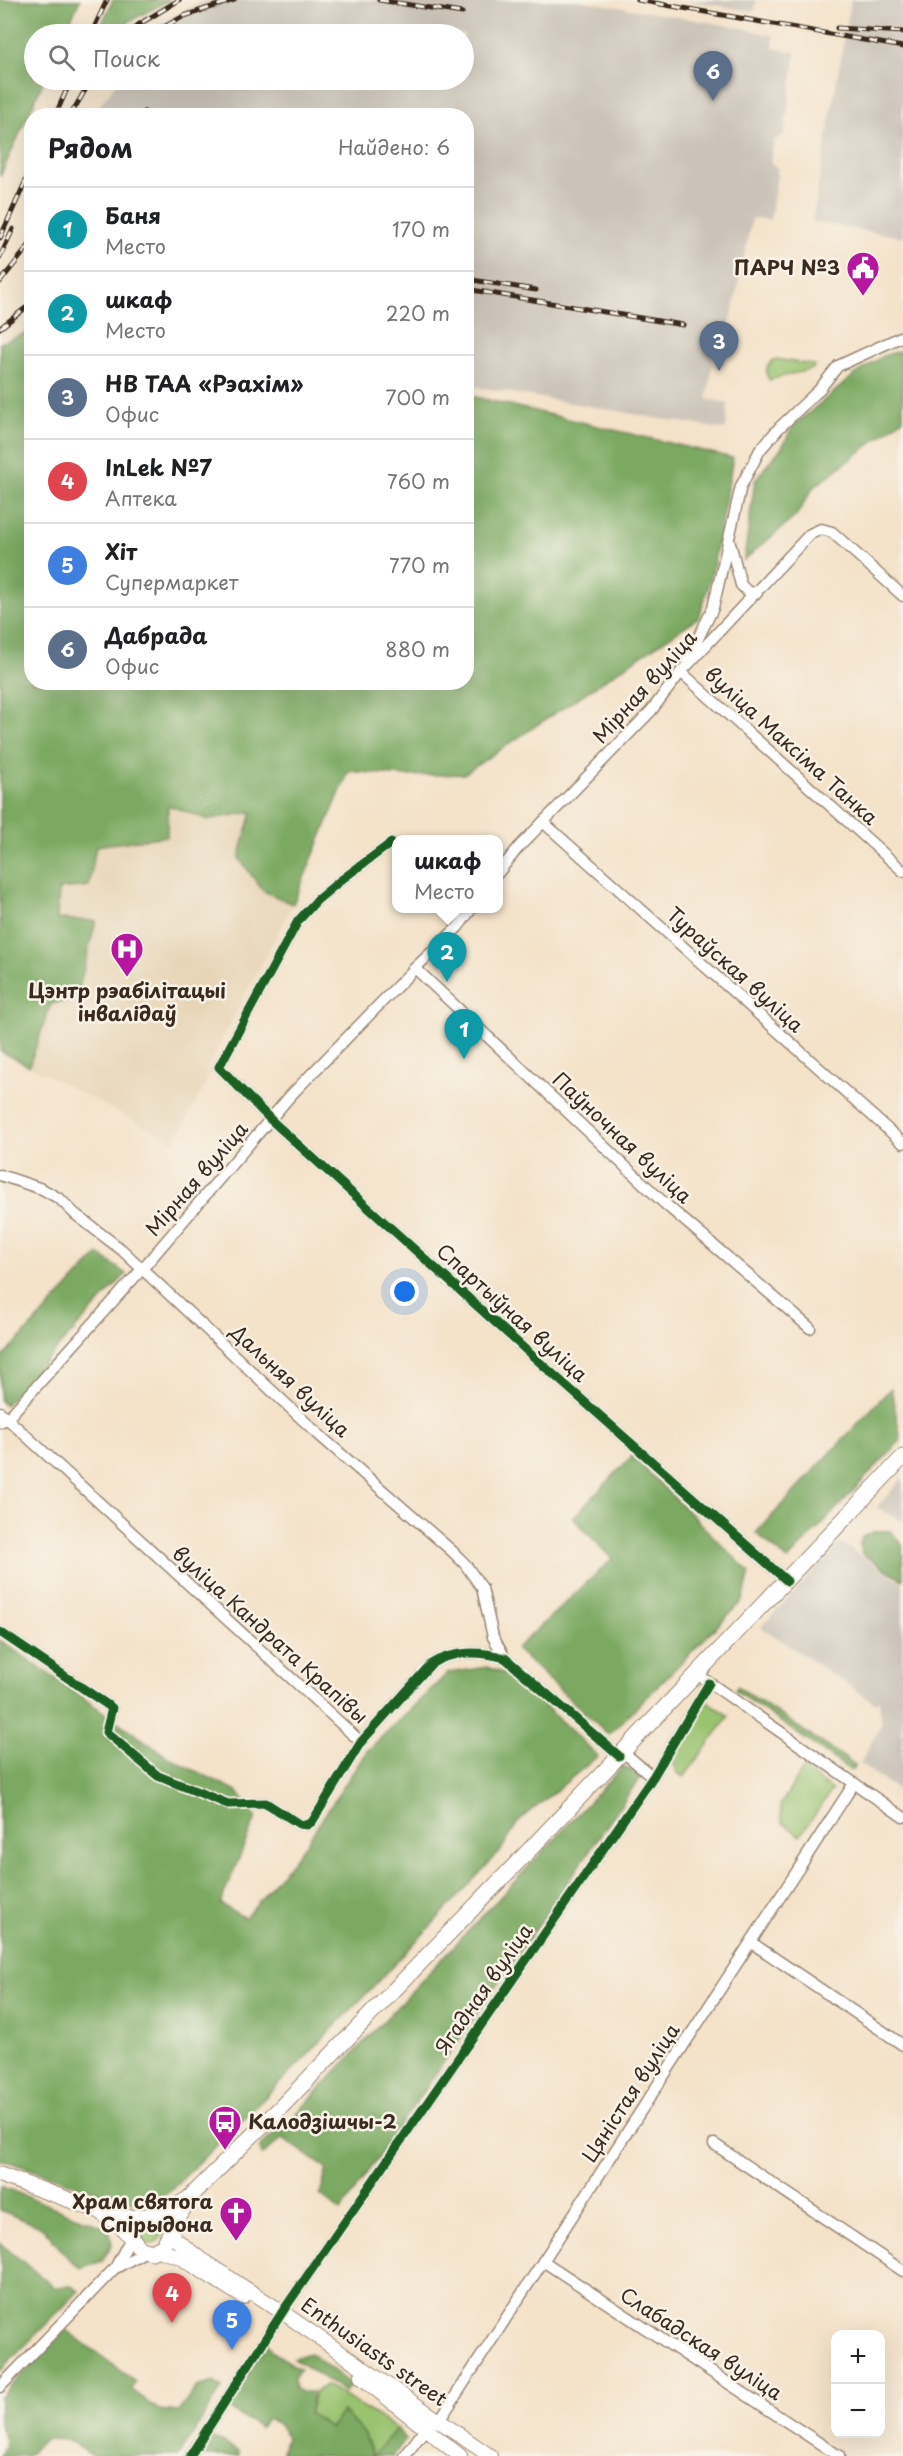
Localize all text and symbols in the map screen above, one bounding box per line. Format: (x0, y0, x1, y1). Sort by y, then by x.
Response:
search box (24, 24, 474, 90)
icon: search (45, 41, 78, 74)
text: Поиск (93, 41, 160, 74)
pin: 6 (694, 51, 732, 101)
text: Рядом (48, 128, 133, 167)
text: Найдено: 6 (338, 132, 450, 162)
text: Баня (105, 198, 161, 231)
text: 1 (63, 214, 72, 244)
text: 170 m (392, 214, 450, 244)
text: Место (105, 231, 166, 261)
public building icon: ПАРЧ №3 (845, 250, 881, 297)
place label: ПАРЧ №3 (734, 252, 840, 282)
text: шкаф (105, 282, 172, 315)
text: 2 (60, 298, 75, 328)
text: 220 m (386, 298, 450, 328)
text: Место (105, 315, 166, 345)
pin: 3 (700, 322, 738, 371)
text: НВ ТАА «Рэахім» (105, 366, 303, 399)
text: 3 (61, 382, 74, 412)
text: 700 m (385, 382, 450, 412)
text: Офис (105, 399, 159, 429)
text: InLek №7 (105, 450, 212, 483)
text: 4 (61, 466, 74, 496)
text: 760 m (387, 466, 450, 496)
text: Аптека (105, 483, 177, 513)
text: Хіт (105, 534, 137, 567)
text: 5 (61, 550, 74, 580)
text: 770 m (389, 550, 450, 580)
text: Супермаркет (105, 567, 238, 597)
text: Дабрада (105, 618, 208, 651)
street label: Мірная вуліца (585, 622, 704, 750)
text: 6 (60, 634, 75, 664)
text: 880 m (385, 634, 450, 664)
text: Офис (105, 651, 159, 681)
street label: вуліца Максіма Танка (698, 659, 886, 832)
popup (392, 835, 503, 913)
text: шкаф (414, 843, 481, 876)
text: Место (414, 876, 475, 906)
street label: Тураўская вуліца (661, 899, 811, 1040)
hospital icon: Цэнтр рэабілітацыі інвалідаў (109, 931, 145, 978)
pin: 2 (428, 932, 466, 982)
place label: Цэнтр рэабілітацыі інвалідаў (28, 975, 226, 1028)
pin: 1 (444, 1010, 484, 1059)
street label: Паўночная вуліца (546, 1064, 700, 1211)
street label: Мірная вуліца (138, 1114, 255, 1242)
street label: Спартыўная вуліца (430, 1236, 596, 1389)
your location (390, 1277, 419, 1306)
street label: Дальняя вуліца (223, 1316, 358, 1444)
street label: вуліца Кандрата Крапівы (166, 1538, 375, 1730)
street label: Ягадная вуліца (427, 1916, 540, 2060)
street label: Цяністая вуліца (574, 2016, 687, 2168)
bus stop icon: Калодзішчы-2 (207, 2104, 243, 2151)
place label: Калодзішчы-2 (248, 2106, 397, 2136)
place label: Храм святога Спірыдона (73, 2186, 213, 2239)
church icon: Храм святога Спірыдона (218, 2195, 254, 2242)
pin: 4 (152, 2274, 192, 2323)
street label: Слабадская вуліца (614, 2279, 789, 2407)
street label: Enthusiasts street (295, 2289, 454, 2413)
pin: 5 (212, 2300, 252, 2350)
map controls (831, 2330, 885, 2438)
button: + (831, 2330, 885, 2384)
button: − (831, 2384, 885, 2438)

